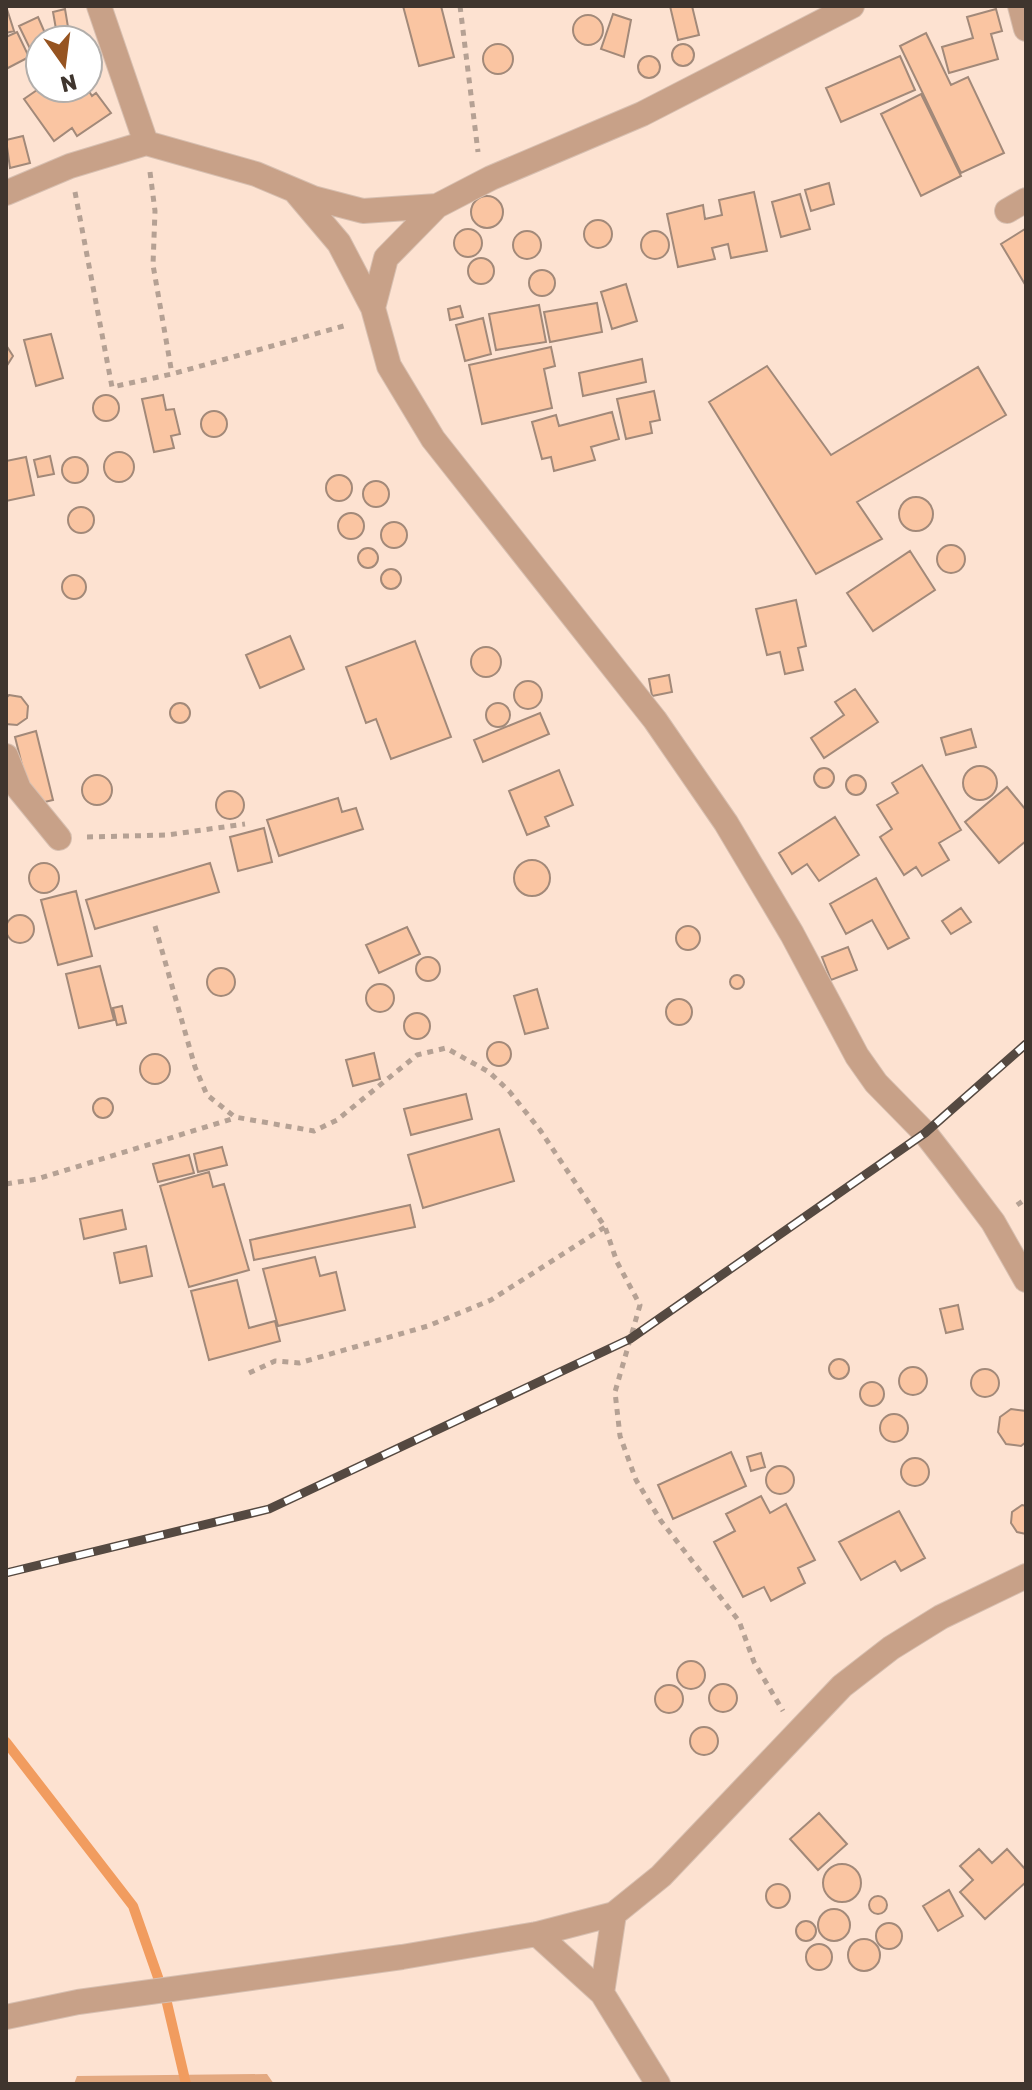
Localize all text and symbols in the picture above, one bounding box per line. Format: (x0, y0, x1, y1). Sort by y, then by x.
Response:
north arrow (24, 24, 104, 104)
text: N (58, 68, 80, 98)

